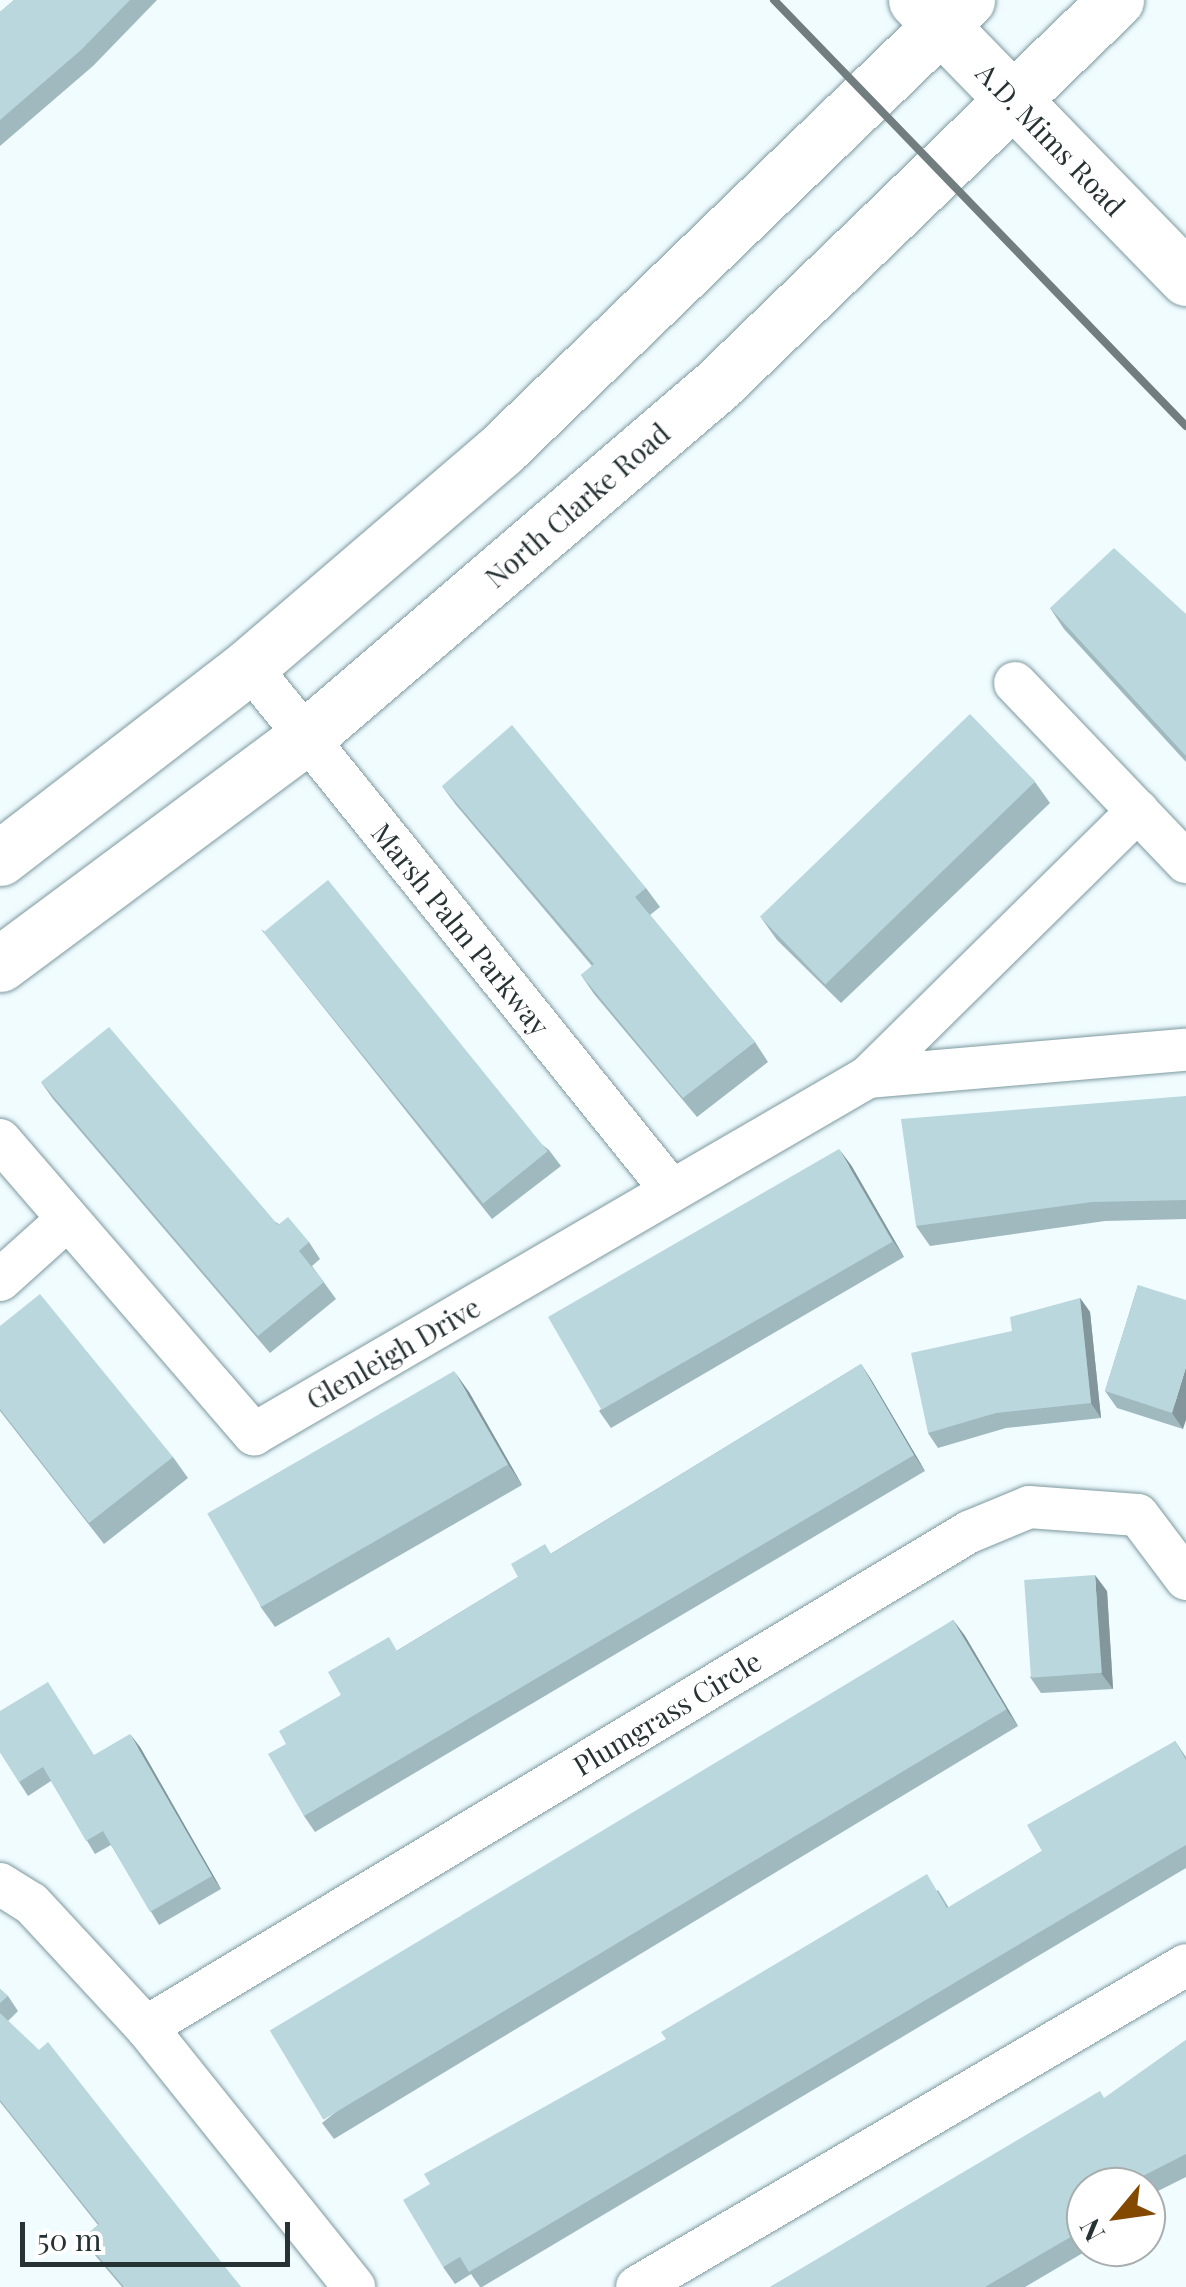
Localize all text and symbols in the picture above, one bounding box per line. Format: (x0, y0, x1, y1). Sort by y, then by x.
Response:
street label: A.D. Mims Road (970, 56, 1132, 222)
street label: North Clarke Road (478, 416, 676, 594)
street label: Marsh Palm Parkway (365, 816, 557, 1042)
street label: Glenleigh Drive (300, 1290, 486, 1416)
street label: Plumgrass Circle (567, 1644, 767, 1782)
north arrow (1066, 2167, 1166, 2267)
scale bar (25, 2202, 295, 2264)
text: N (1070, 2213, 1112, 2249)
text: 50 m (37, 2219, 102, 2259)

